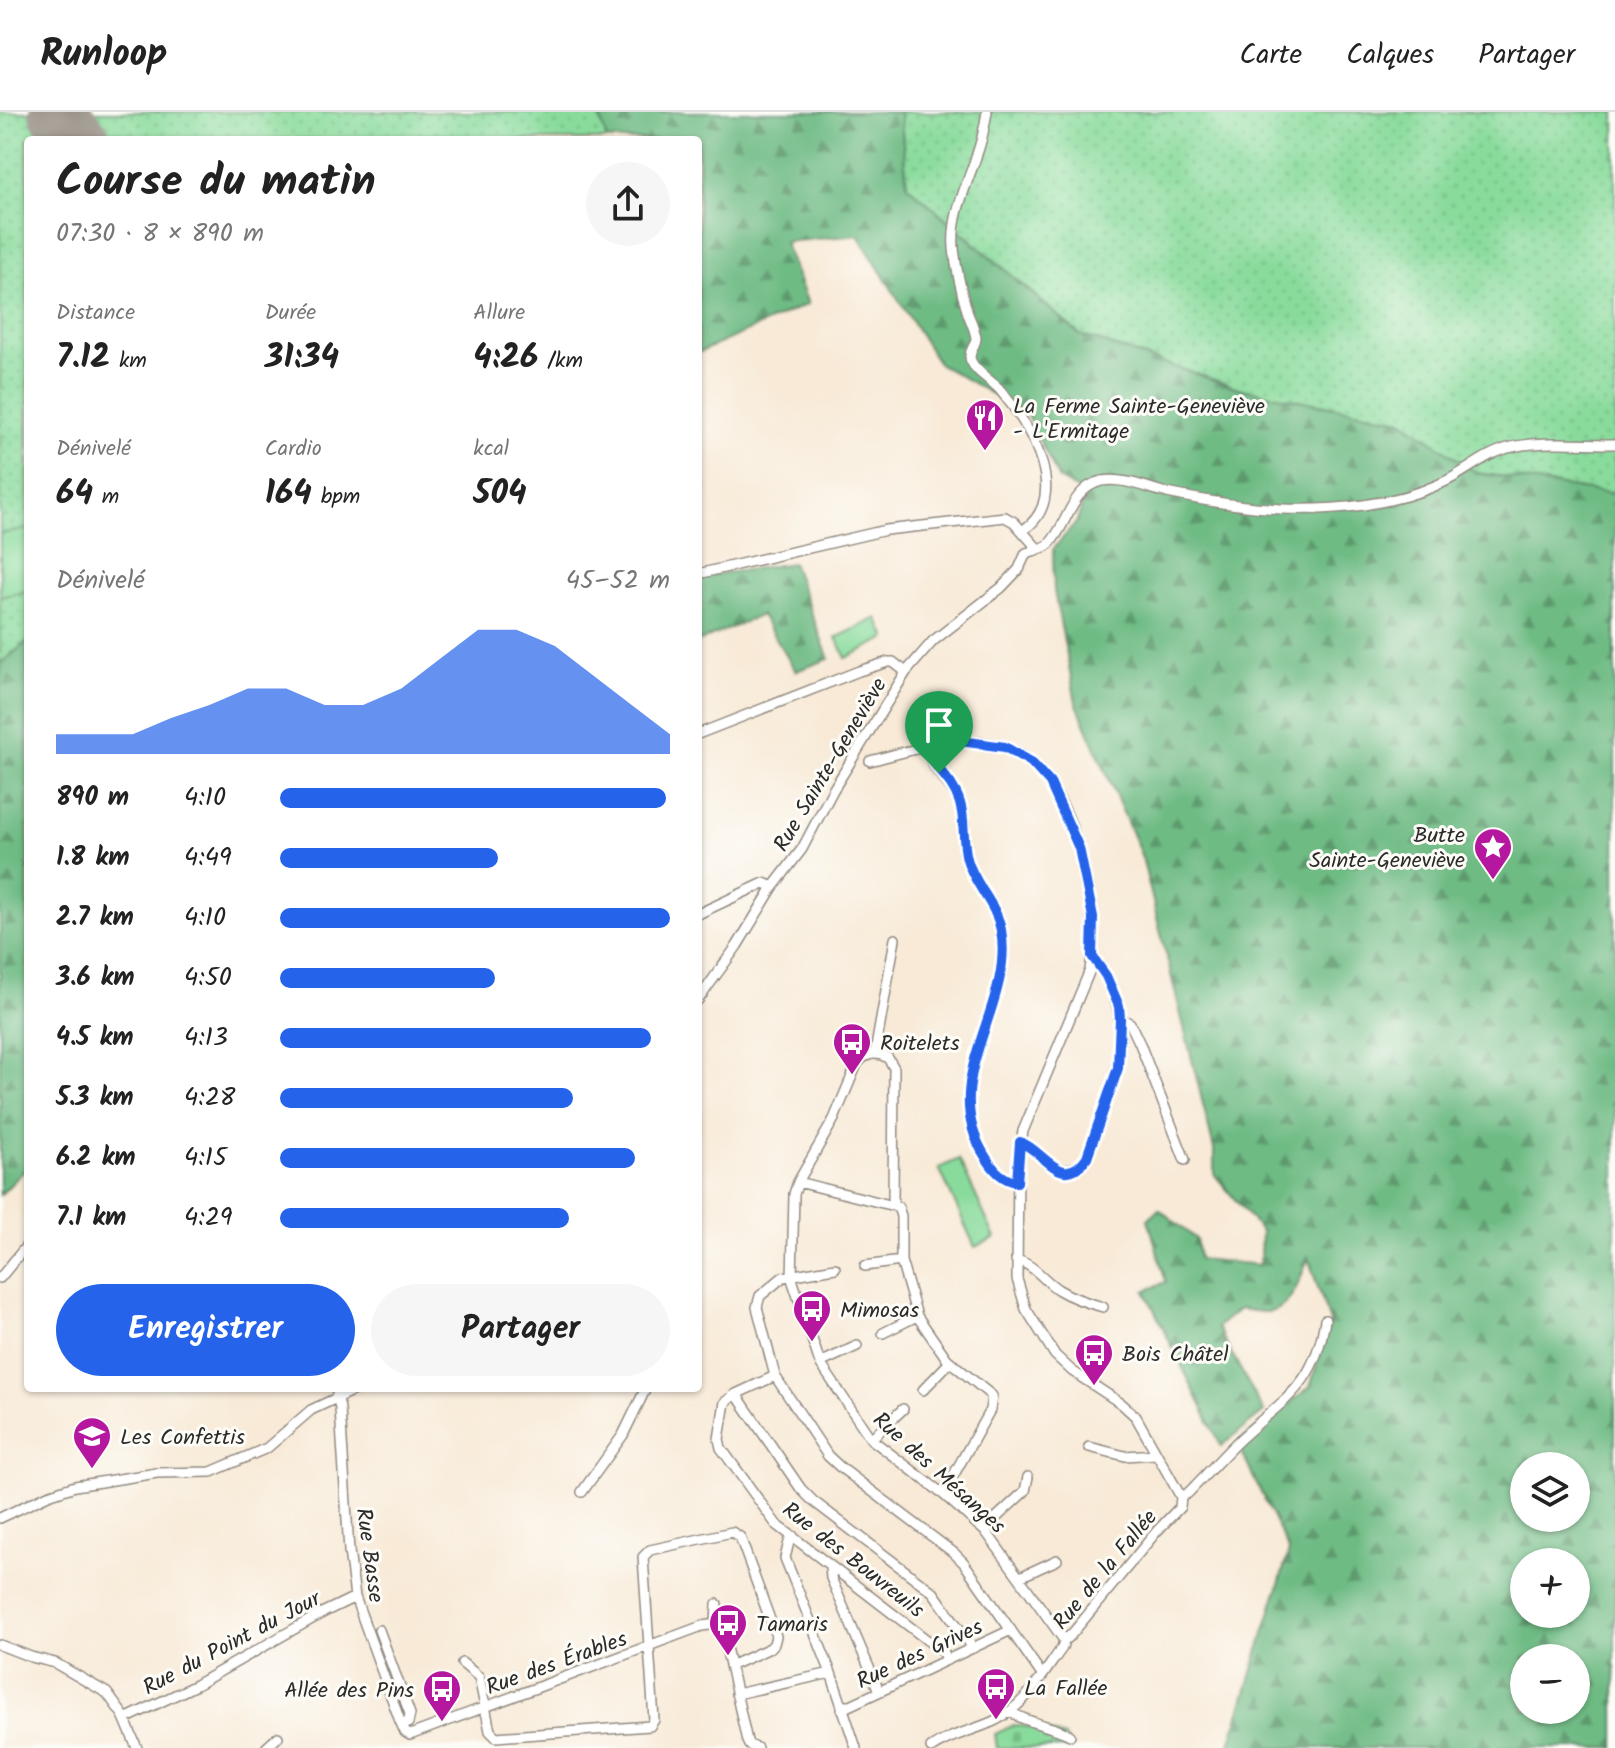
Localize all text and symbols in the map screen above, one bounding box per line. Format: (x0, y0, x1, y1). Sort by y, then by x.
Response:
text: Runloop (40, 25, 168, 85)
text: Carte (1240, 33, 1302, 78)
text: Calques (1346, 33, 1434, 78)
text: Partager (1478, 33, 1575, 78)
text: Course du matin (56, 148, 376, 218)
button: share (586, 162, 670, 246)
text: 07:30 · 8 × 890 m (56, 213, 264, 255)
text: Distance (56, 296, 135, 331)
text: Durée (265, 296, 316, 331)
text: Allure (473, 296, 525, 331)
text: 7.12 (56, 331, 110, 385)
text: 31:34 (265, 331, 339, 385)
text: 4:26 (473, 331, 538, 385)
text: km (110, 344, 147, 379)
text: /km (538, 344, 583, 379)
place label: La Ferme Sainte-Geneviève - L'Ermitage (1013, 390, 1265, 450)
restaurant icon: La Ferme Sainte-Geneviève - L'Ermitage (964, 397, 1006, 452)
text: Dénivelé (56, 432, 131, 467)
text: Cardio (265, 432, 322, 467)
text: kcal (473, 432, 509, 467)
text: 64 (56, 467, 93, 521)
text: 164 (265, 467, 312, 521)
text: 504 (473, 467, 527, 521)
text: m (93, 480, 119, 515)
text: bpm (312, 480, 360, 515)
text: Dénivelé (56, 560, 145, 602)
text: 45–52 m (566, 560, 670, 602)
street label: Rue Sainte-Geneviève (765, 671, 897, 859)
pin (905, 691, 973, 773)
icon: arrive (917, 703, 961, 747)
text: 890 m (56, 777, 129, 819)
text: 4:10 (184, 777, 226, 819)
place label: Butte Sainte-Geneviève (1309, 819, 1465, 879)
place icon: Butte Sainte-Geneviève (1472, 826, 1514, 881)
text: 1.8 km (56, 837, 129, 879)
text: 4:49 (184, 837, 232, 879)
text: 2.7 km (56, 897, 134, 939)
text: 4:10 (184, 897, 226, 939)
text: 3.6 km (56, 957, 135, 999)
text: 4:50 (184, 957, 232, 999)
text: 4.5 km (56, 1017, 134, 1059)
text: 4:13 (184, 1017, 228, 1059)
bus stop icon: Roitelets (831, 1021, 873, 1076)
place label: Roitelets (880, 1027, 960, 1062)
text: 5.3 km (56, 1077, 134, 1119)
text: 4:28 (184, 1077, 235, 1119)
text: 6.2 km (56, 1137, 136, 1179)
text: 4:15 (184, 1137, 227, 1179)
text: 7.1 km (56, 1197, 126, 1239)
text: 4:29 (184, 1197, 233, 1239)
button: Enregistrer (56, 1284, 355, 1376)
button: Partager (371, 1284, 670, 1376)
bus stop icon: Mimosas (791, 1288, 833, 1343)
place label: Mimosas (840, 1294, 920, 1329)
bus stop icon: Bois Châtel (1073, 1332, 1115, 1387)
place label: Bois Châtel (1122, 1338, 1229, 1373)
street label: Rue des Mésanges (864, 1404, 1013, 1544)
school or university icon: Les Confettis (71, 1415, 113, 1470)
place label: Les Confettis (120, 1421, 245, 1456)
map controls (1510, 1452, 1590, 1724)
button: layers (1510, 1452, 1590, 1532)
street label: Rue des Bouvreuils (774, 1494, 932, 1628)
street label: Rue de la Fallée (1045, 1502, 1167, 1639)
street label: Rue Basse (345, 1506, 392, 1605)
button: + (1510, 1548, 1590, 1628)
street label: Rue du Point du Jour (137, 1582, 329, 1706)
bus stop icon: Tamaris (707, 1602, 749, 1657)
place label: Tamaris (756, 1608, 828, 1643)
street label: Rue des Grives (851, 1610, 990, 1700)
street label: Rue des Érables (481, 1622, 633, 1706)
button: − (1510, 1644, 1590, 1724)
bus stop icon: La Fallée (975, 1666, 1017, 1721)
bus stop icon: Allée des Pins (421, 1668, 463, 1723)
place label: La Fallée (1024, 1672, 1107, 1707)
place label: Allée des Pins (284, 1674, 415, 1709)

